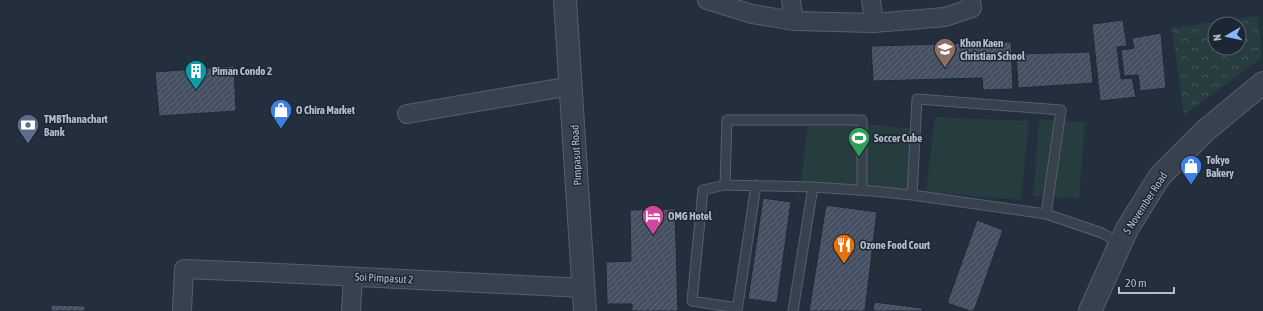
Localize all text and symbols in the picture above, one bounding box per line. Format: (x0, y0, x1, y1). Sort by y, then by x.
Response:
north arrow (1207, 16, 1247, 56)
text: N (1211, 33, 1224, 42)
school or university icon: Khon Kaen Christian School (932, 36, 958, 69)
place label: Khon Kaen Christian School (960, 37, 1026, 62)
building icon: Piman Condo 2 (183, 58, 209, 91)
place label: Piman Condo 2 (212, 65, 272, 77)
shop icon: O Chira Market (268, 97, 294, 130)
place label: O Chira Market (296, 104, 356, 116)
bank icon: TMBThanachart Bank (15, 112, 41, 145)
place label: TMBThanachart Bank (44, 113, 109, 138)
street label: Pimpasut Road (568, 124, 584, 186)
sports icon: Soccer Cube (846, 125, 872, 158)
place label: Soccer Cube (874, 132, 922, 144)
shop icon: Tokyo Bakery (1178, 153, 1204, 186)
place label: Tokyo Bakery (1206, 154, 1234, 179)
street label: 5 November Road (1120, 170, 1170, 236)
hotel icon: OMG Hotel (640, 203, 666, 236)
place label: OMG Hotel (668, 210, 713, 222)
restaurant icon: Ozone Food Court (831, 232, 857, 265)
place label: Ozone Food Court (860, 239, 931, 251)
scale bar (1119, 269, 1174, 295)
street label: Soi Pimpasut 2 (354, 270, 414, 286)
text: 20 m (1125, 276, 1147, 290)

